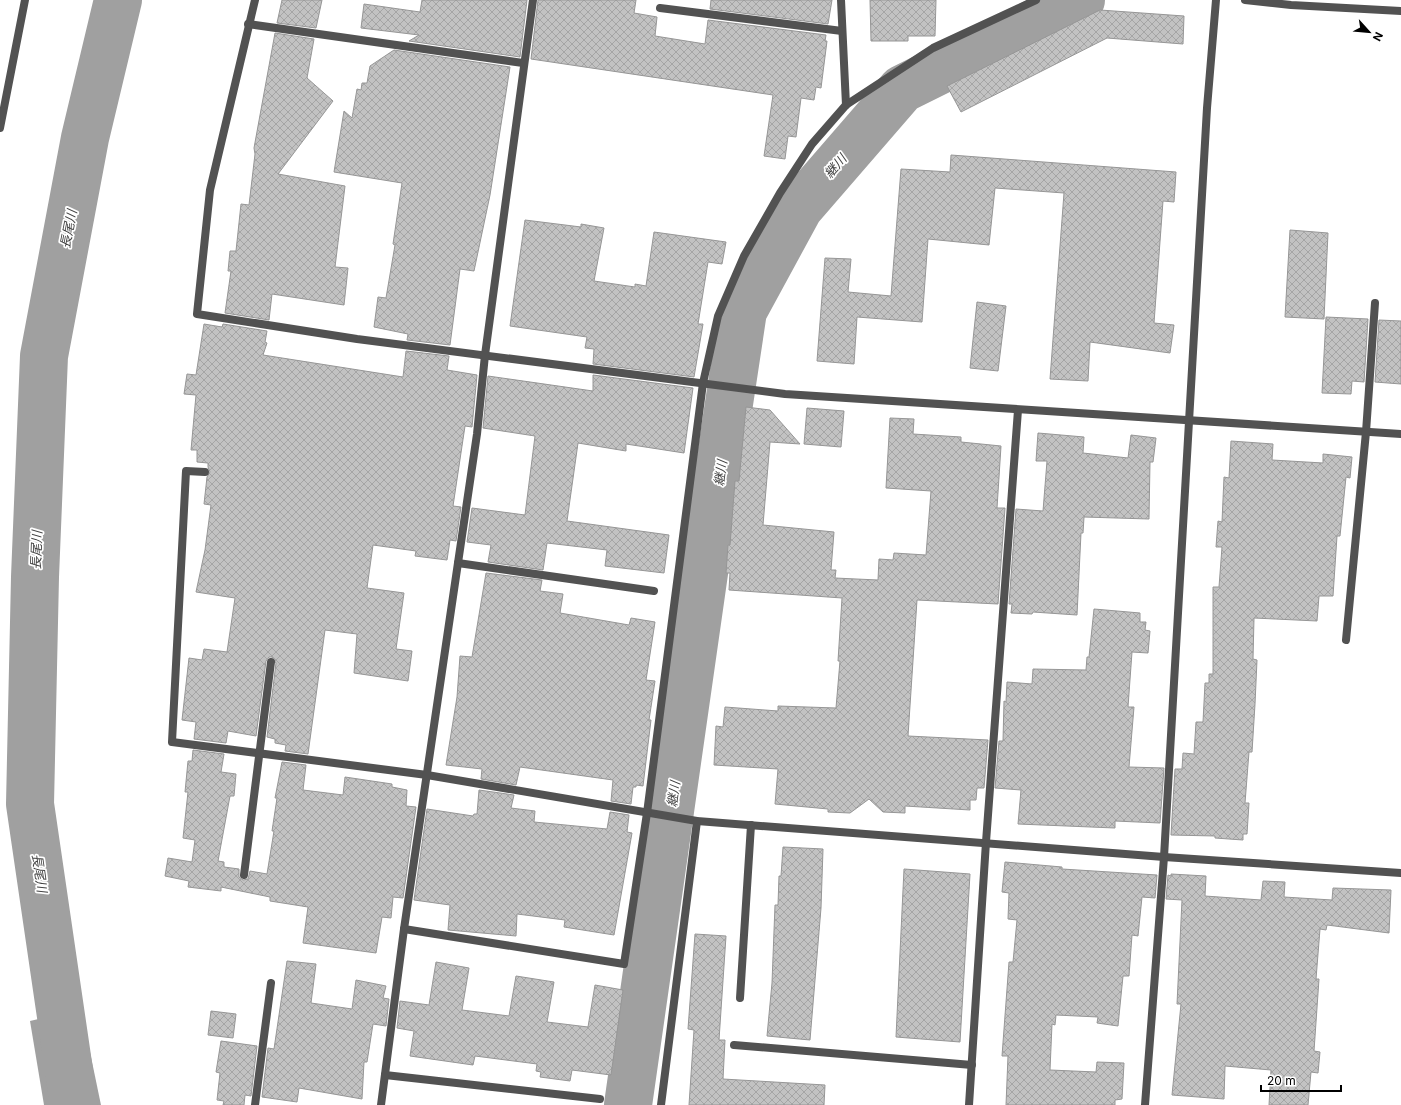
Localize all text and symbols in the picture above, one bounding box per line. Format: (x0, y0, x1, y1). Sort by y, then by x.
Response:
north arrow (1349, 12, 1389, 52)
text: N (1370, 30, 1386, 43)
water label: 継川 (820, 149, 851, 181)
water label: 長尾川 (56, 206, 80, 250)
water label: 継川 (710, 457, 730, 487)
water label: 長尾川 (27, 528, 45, 570)
water label: 継川 (663, 778, 683, 808)
water label: 長尾川 (29, 853, 51, 895)
scale bar (1261, 1067, 1341, 1093)
text: 20 m (1267, 1073, 1296, 1088)

